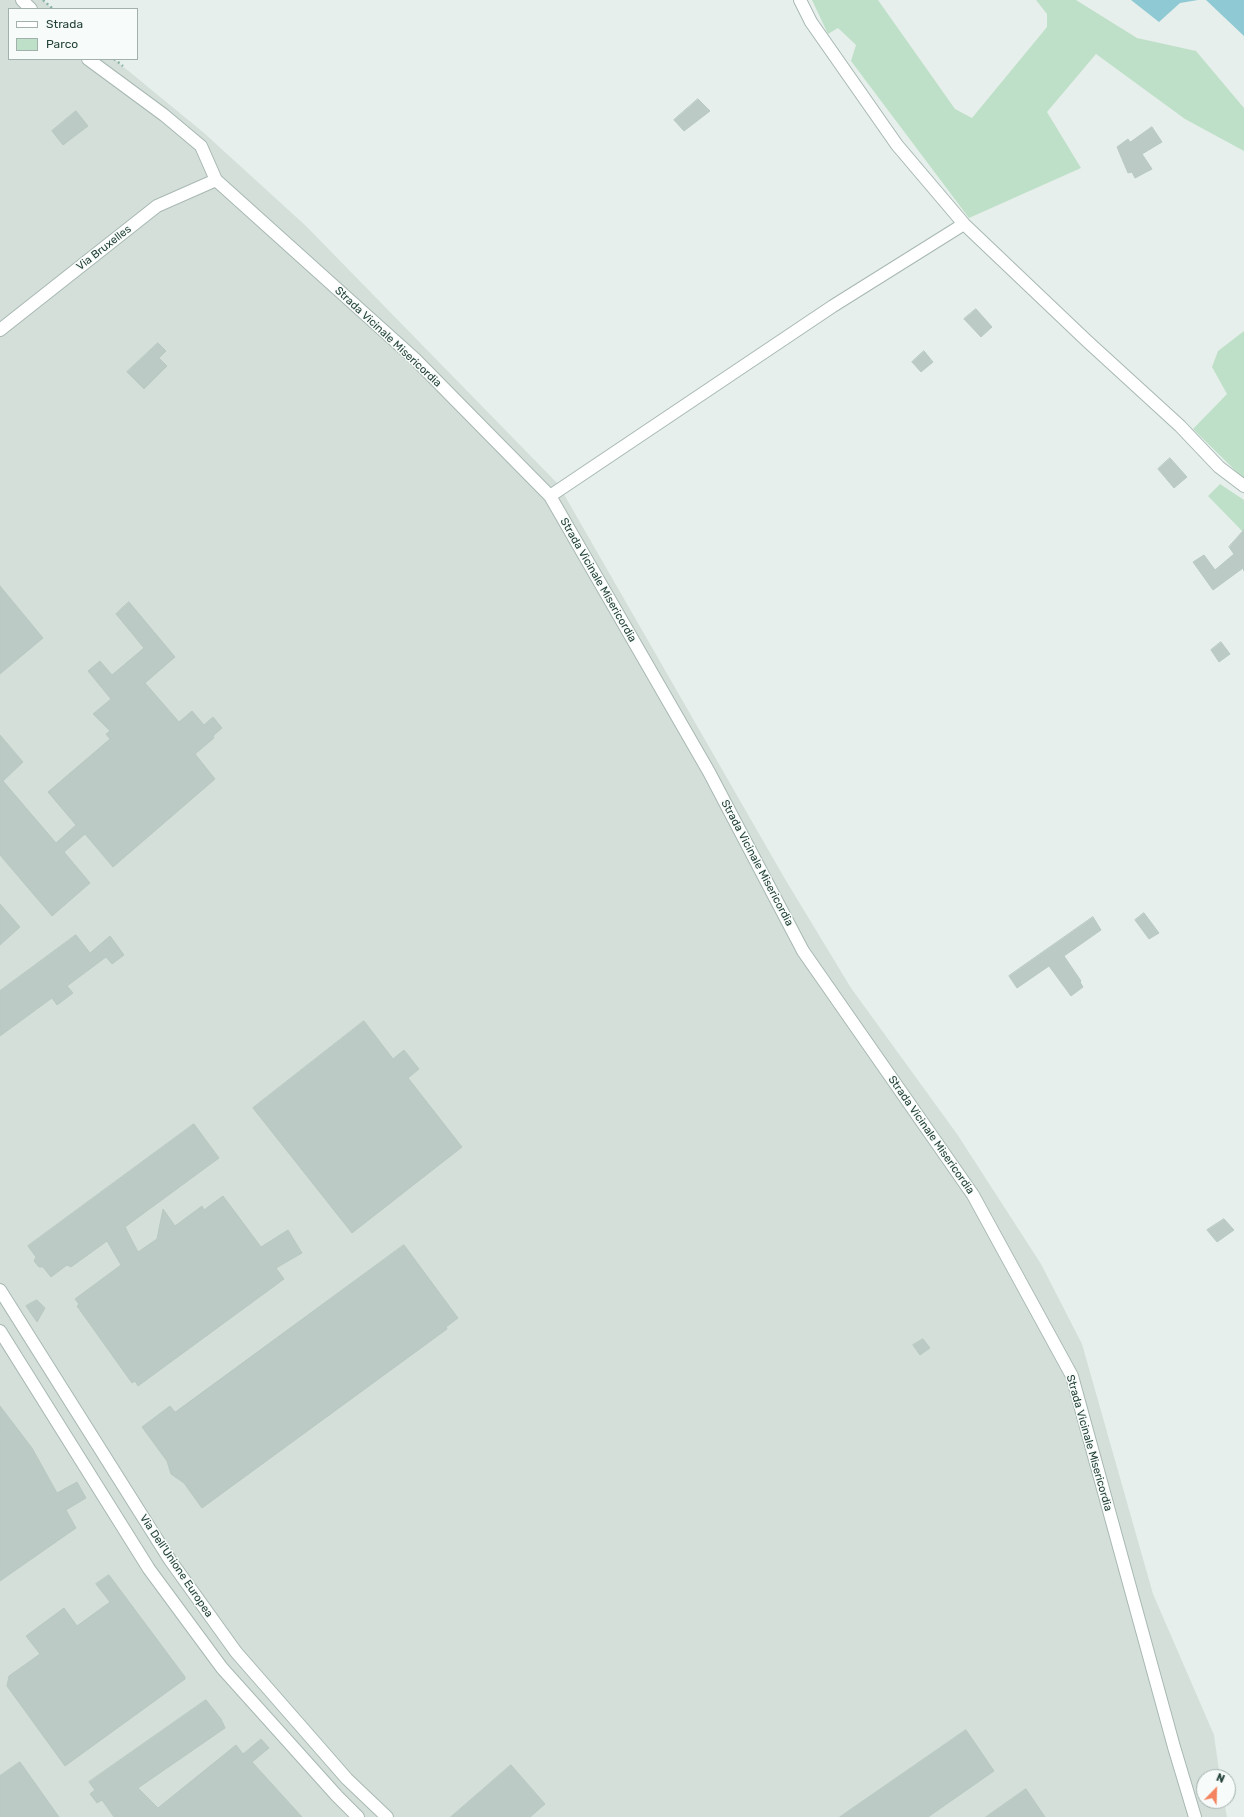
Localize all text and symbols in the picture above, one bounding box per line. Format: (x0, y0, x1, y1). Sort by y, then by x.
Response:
legend (8, 8, 138, 60)
text: Strada (46, 17, 83, 31)
text: Parco (46, 37, 78, 51)
street label: Via Bruxelles (74, 223, 134, 273)
street label: Strada Vicinale Misericordia (332, 284, 444, 390)
street label: Strada Vicinale Misericordia (557, 516, 639, 644)
street label: Strada Vicinale Misericordia (718, 798, 796, 928)
street label: Strada Vicinale Misericordia (885, 1073, 977, 1197)
street label: Strada Vicinale Misericordia (1063, 1373, 1115, 1513)
street label: Via Dell'Unione Europea (137, 1512, 215, 1620)
north arrow (1196, 1769, 1236, 1809)
text: N (1214, 1771, 1227, 1786)

